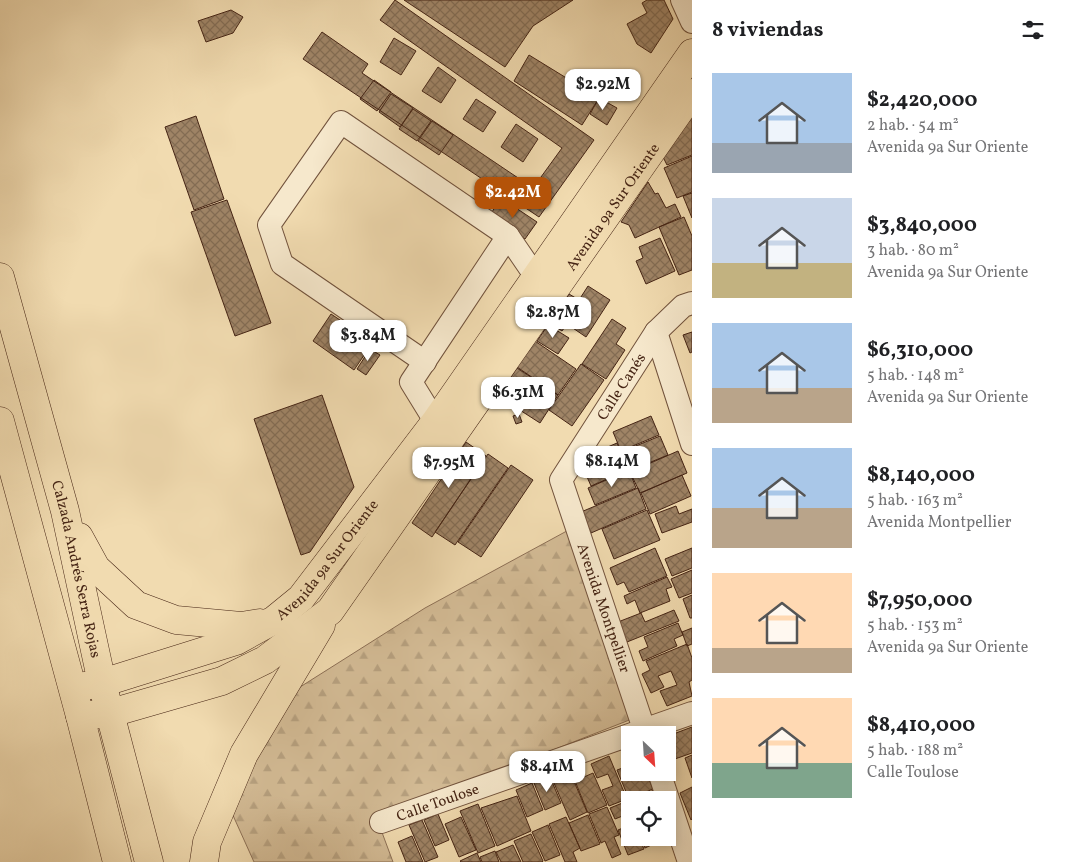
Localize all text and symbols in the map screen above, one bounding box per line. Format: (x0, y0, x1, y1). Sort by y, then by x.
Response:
text: 8 viviendas (712, 16, 823, 45)
icon: filters (1019, 16, 1047, 44)
pin: $2.92M (562, 68, 644, 111)
text: $2.92M (576, 74, 630, 96)
text: $2,420,000 (867, 86, 977, 115)
icon: home (752, 93, 812, 153)
text: 2 hab. · 54 m² (867, 115, 959, 137)
text: Avenida 9a Sur Oriente (867, 137, 1028, 159)
street label: Avenida 9a Sur Oriente (562, 140, 666, 276)
pin: $2.42M (472, 176, 554, 219)
text: $2.42M (485, 182, 541, 204)
text: $3,840,000 (867, 211, 977, 240)
icon: home (752, 218, 812, 278)
text: 3 hab. · 80 m² (867, 240, 959, 262)
text: Avenida 9a Sur Oriente (867, 262, 1028, 284)
pin: $2.87M (512, 296, 594, 339)
text: $2.87M (526, 302, 580, 324)
pin: $3.84M (327, 320, 409, 362)
text: $3.84M (340, 325, 396, 347)
text: $6,310,000 (867, 336, 973, 365)
icon: home (752, 343, 812, 403)
street label: Calle Canés (593, 349, 652, 425)
text: 5 hab. · 148 m² (867, 365, 964, 387)
pin: $6.31M (477, 376, 559, 419)
text: $6.31M (492, 382, 544, 404)
text: Avenida 9a Sur Oriente (867, 387, 1028, 409)
pin: $7.95M (408, 446, 490, 489)
pin: $8.14M (571, 446, 653, 488)
text: $8.14M (585, 451, 639, 473)
text: $7.95M (423, 452, 475, 474)
text: $8,140,000 (867, 461, 975, 490)
icon: home (752, 468, 812, 528)
street label: Calzada Andrés Serra Rojas (45, 478, 105, 660)
text: 5 hab. · 163 m² (867, 490, 963, 512)
street label: Avenida 9a Sur Oriente (272, 496, 384, 626)
text: Avenida Montpellier (867, 512, 1011, 534)
street label: Avenida Montpellier (571, 541, 635, 676)
text: $7,950,000 (867, 586, 972, 615)
icon: home (752, 593, 812, 653)
text: 5 hab. · 153 m² (867, 615, 963, 637)
text: Avenida 9a Sur Oriente (867, 637, 1028, 659)
text: $8,410,000 (867, 711, 975, 740)
icon: home (752, 718, 812, 778)
north arrow (621, 726, 676, 781)
map controls (621, 726, 676, 846)
text: 5 hab. · 188 m² (867, 740, 963, 762)
pin: $8.41M (506, 750, 588, 793)
text: $8.41M (520, 756, 574, 778)
text: Calle Toulose (867, 762, 959, 784)
street label: Calle Toulose (394, 779, 482, 828)
button: locate (621, 791, 676, 846)

